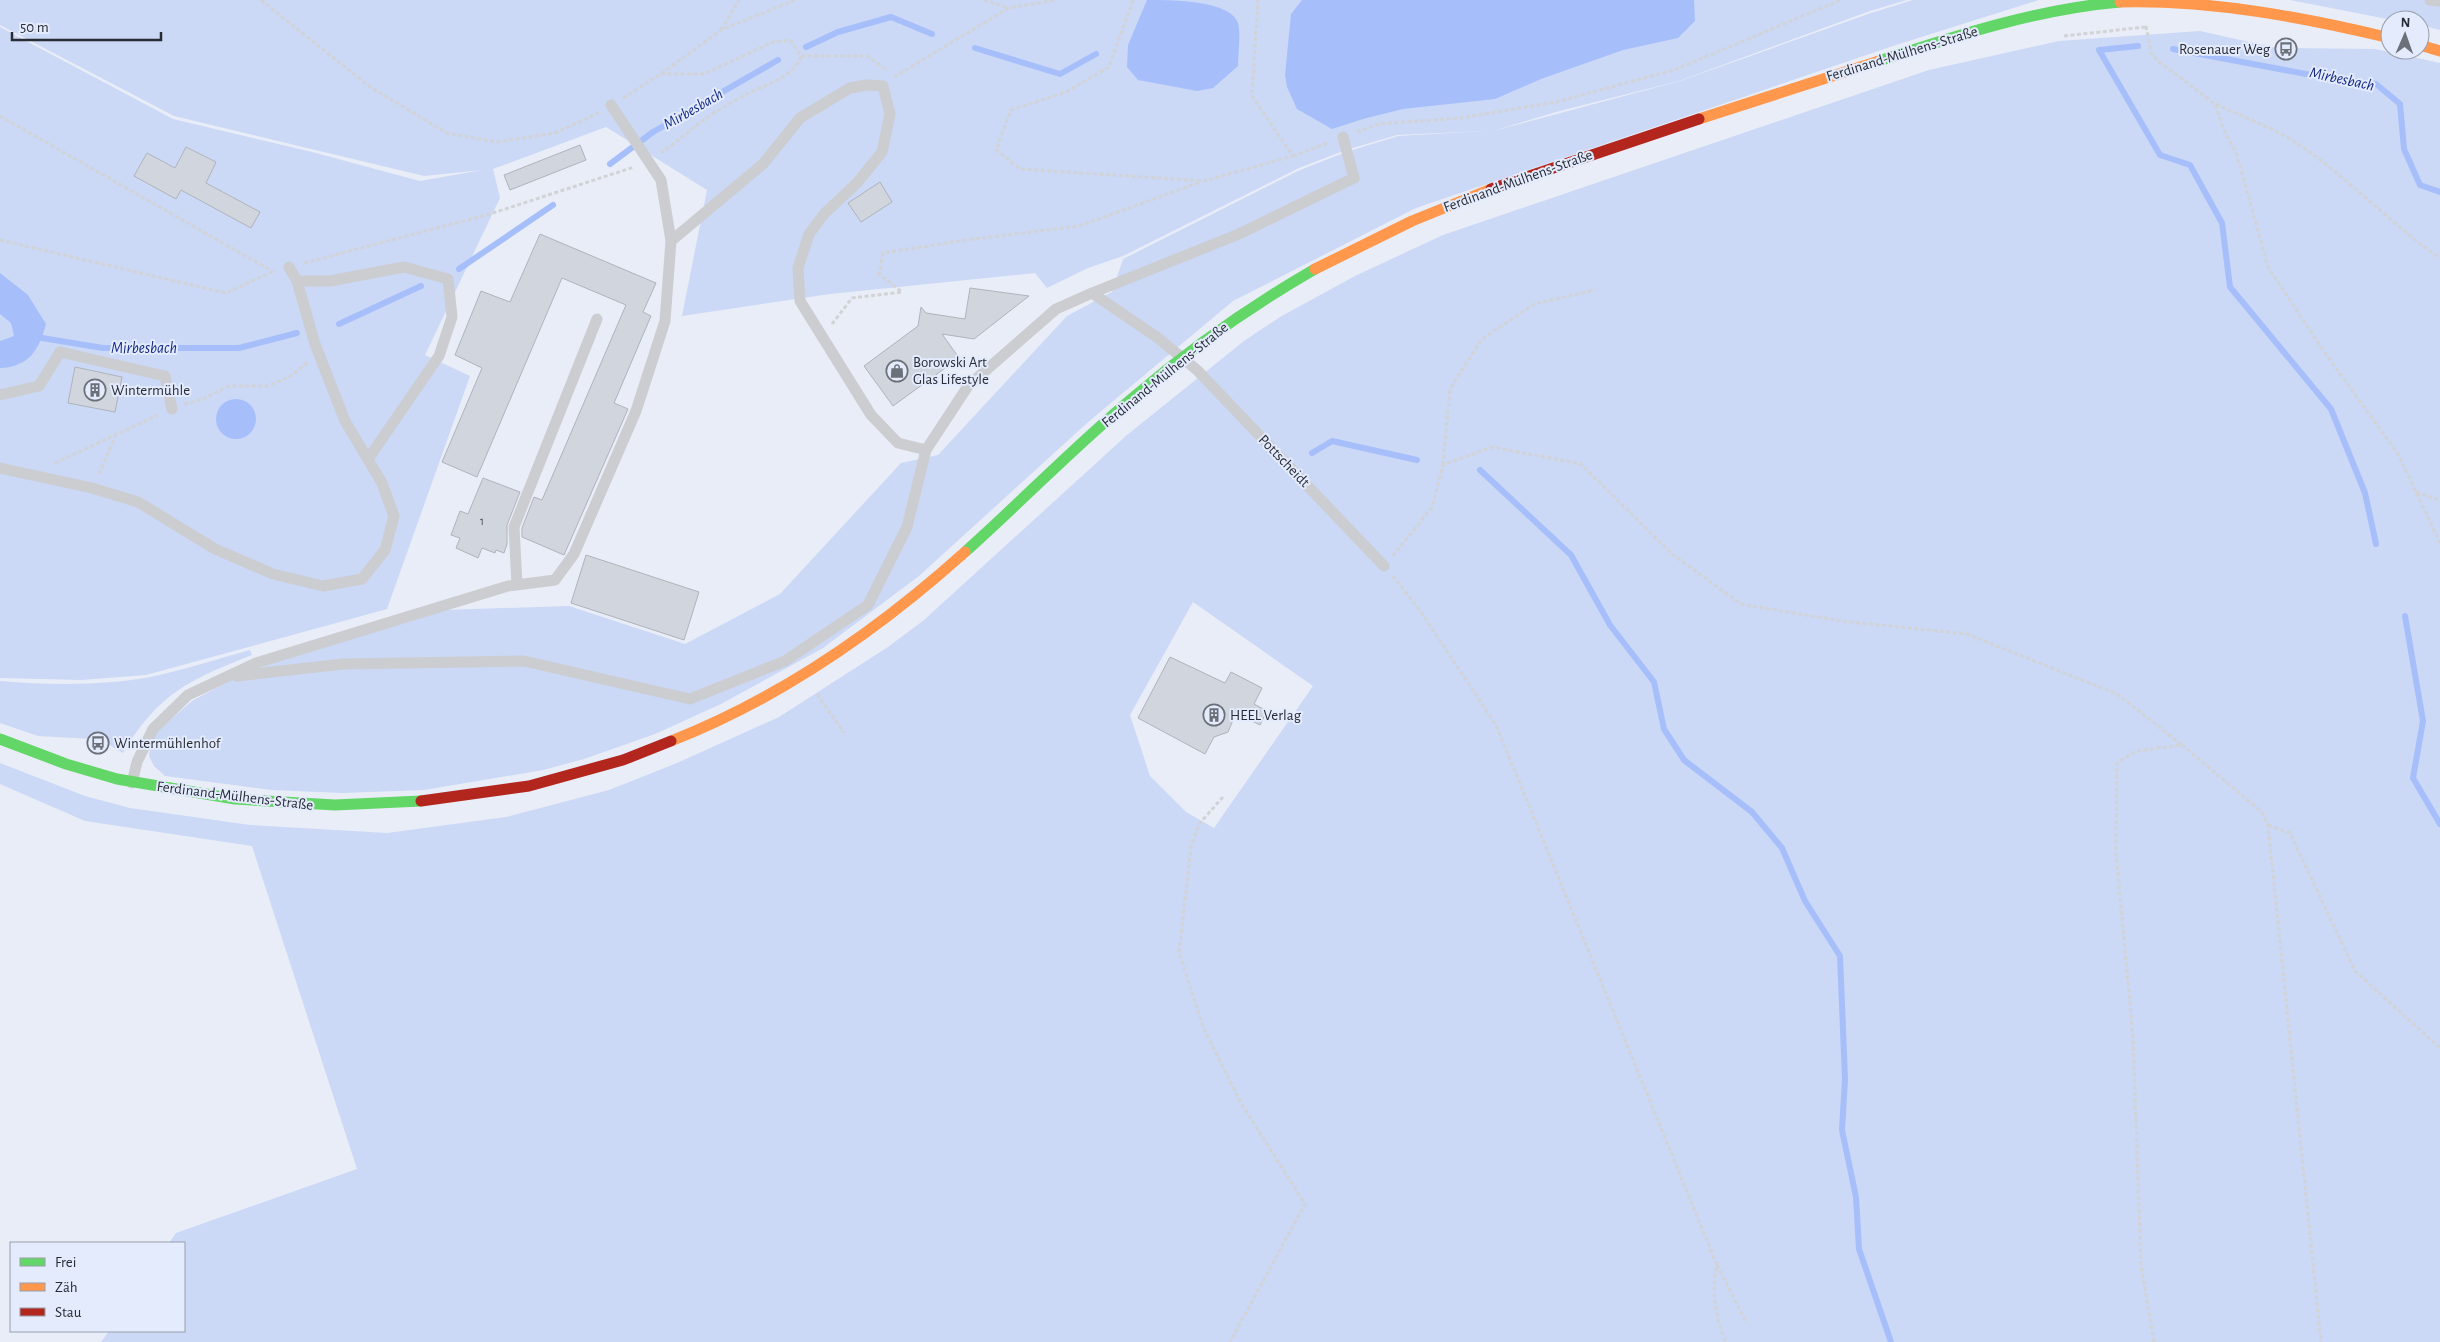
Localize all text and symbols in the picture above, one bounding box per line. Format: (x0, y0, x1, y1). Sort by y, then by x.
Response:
scale bar (12, 10, 161, 42)
north arrow (2380, 10, 2430, 60)
text: N (2400, 16, 2411, 30)
text: 50 m (20, 20, 49, 35)
street label: Ferdinand-Mülhens-Straße (1824, 24, 1980, 84)
bus stop icon: Rosenauer Weg (2274, 37, 2298, 61)
place label: Rosenauer Weg (2179, 42, 2271, 57)
water label: Mirbesbach (2308, 64, 2376, 94)
water label: Mirbesbach (660, 86, 726, 132)
street label: Ferdinand-Mülhens-Straße (1441, 147, 1595, 215)
street label: Ferdinand-Mülhens-Straße (1099, 320, 1231, 430)
water label: Mirbesbach (111, 340, 177, 356)
place label: Borowski Art Glas Lifestyle (913, 355, 989, 387)
shop icon: Borowski Art Glas Lifestyle (885, 359, 909, 383)
building icon: Wintermühle (83, 378, 107, 402)
place label: Wintermühle (111, 383, 190, 398)
street label: Pottscheidt (1256, 432, 1313, 490)
house number: 1 (480, 515, 484, 527)
building icon: HEEL Verlag (1202, 703, 1226, 727)
place label: HEEL Verlag (1230, 708, 1302, 723)
bus stop icon: Wintermühlenhof (86, 731, 110, 755)
place label: Wintermühlenhof (114, 736, 222, 751)
street label: Ferdinand-Mülhens-Straße (156, 779, 314, 813)
legend (10, 1242, 185, 1332)
text: Frei (55, 1255, 76, 1270)
text: Zäh (55, 1280, 78, 1295)
text: Stau (55, 1305, 82, 1320)

